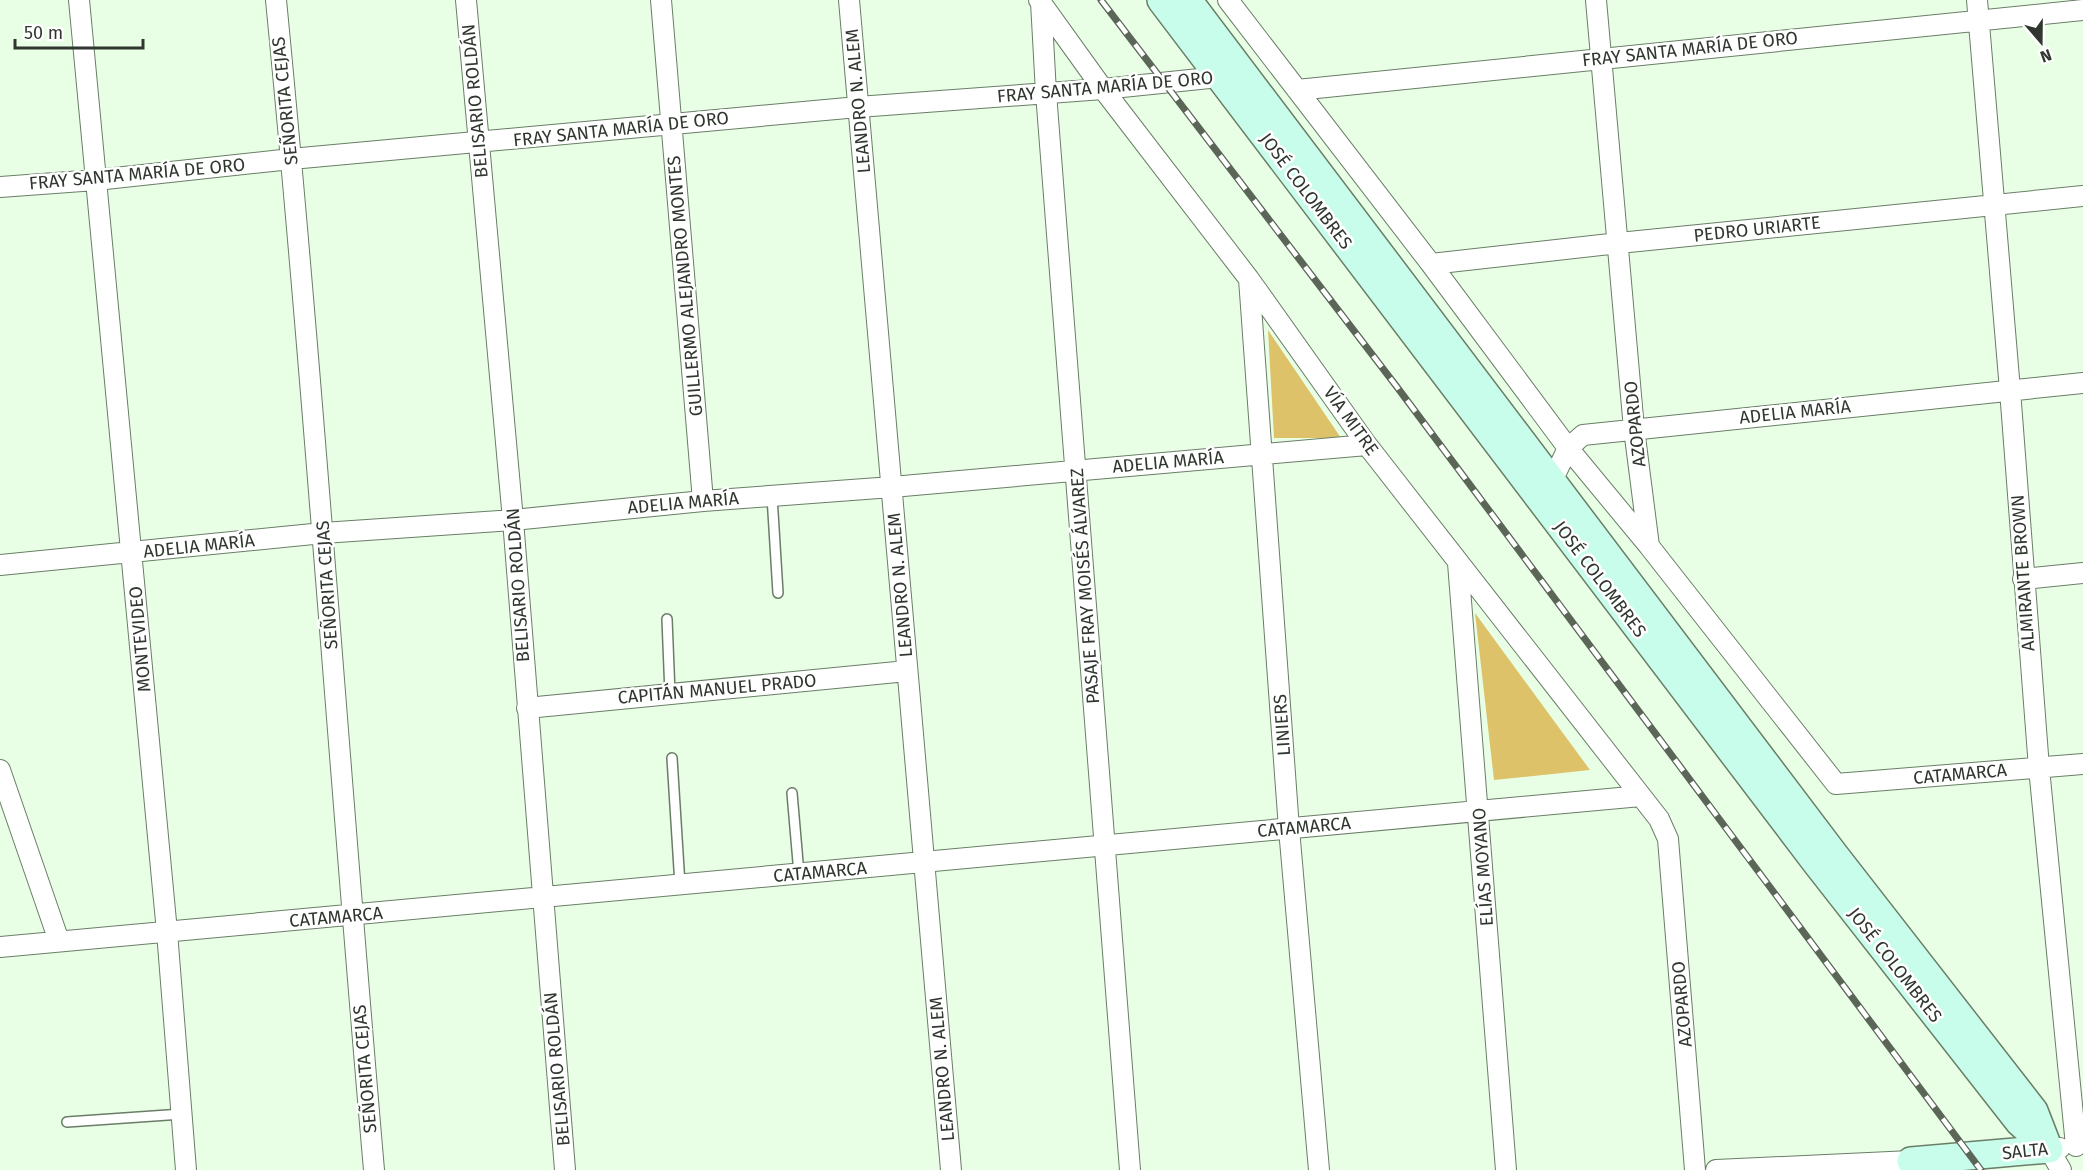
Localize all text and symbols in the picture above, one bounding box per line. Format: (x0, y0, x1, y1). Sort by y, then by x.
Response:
scale bar (15, 12, 142, 50)
north arrow (2011, 12, 2071, 72)
text: 50 m (24, 22, 63, 44)
street label: BELISARIO ROLDÁN (456, 23, 493, 179)
street label: FRAY SANTA MARÍA DE ORO (1581, 26, 1799, 71)
street label: LEANDRO N. ALEM (841, 28, 875, 174)
street label: SEÑORITA CEJAS (266, 35, 303, 166)
text: N (2038, 45, 2054, 66)
street label: FRAY SANTA MARÍA DE ORO (996, 66, 1214, 107)
street label: FRAY SANTA MARÍA DE ORO (512, 106, 730, 151)
street label: JOSÉ COLOMBRES (1255, 128, 1358, 254)
street label: FRAY SANTA MARÍA DE ORO (28, 153, 246, 194)
street label: GUILLERMO ALEJANDRO MONTES (663, 155, 707, 417)
street label: PEDRO URIARTE (1692, 211, 1822, 247)
street label: AZOPARDO (1620, 380, 1650, 468)
street label: VÍA MITRE (1319, 382, 1384, 460)
street label: ADELIA MARÍA (1738, 394, 1852, 429)
street label: ADELIA MARÍA (1111, 445, 1225, 478)
street label: PASAJE FRAY MOISÉS ÁLVAREZ (1065, 467, 1104, 705)
street label: ADELIA MARÍA (626, 486, 740, 519)
street label: ALMIRANTE BROWN (2007, 494, 2039, 652)
street label: BELISARIO ROLDÁN (501, 507, 534, 663)
street label: LEANDRO N. ALEM (883, 512, 917, 658)
street label: JOSÉ COLOMBRES (1549, 516, 1652, 642)
street label: SEÑORITA CEJAS (311, 520, 342, 650)
street label: ADELIA MARÍA (142, 528, 256, 563)
street label: MONTEVIDEO (124, 585, 156, 693)
street label: CAPITÁN MANUEL PRADO (617, 668, 817, 709)
street label: LINIERS (1269, 693, 1295, 757)
street label: CATAMARCA (1912, 759, 2008, 789)
street label: ELÍAS MOYANO (1467, 807, 1498, 927)
street label: CATAMARCA (1256, 812, 1352, 842)
street label: CATAMARCA (772, 857, 868, 887)
street label: CATAMARCA (288, 902, 384, 932)
street label: JOSÉ COLOMBRES (1843, 902, 1948, 1027)
street label: AZOPARDO (1667, 960, 1697, 1048)
street label: BELISARIO ROLDÁN (538, 991, 575, 1147)
street label: LEANDRO N. ALEM (925, 996, 959, 1142)
street label: SEÑORITA CEJAS (347, 1004, 382, 1134)
street label: SALTA (2001, 1138, 2050, 1164)

